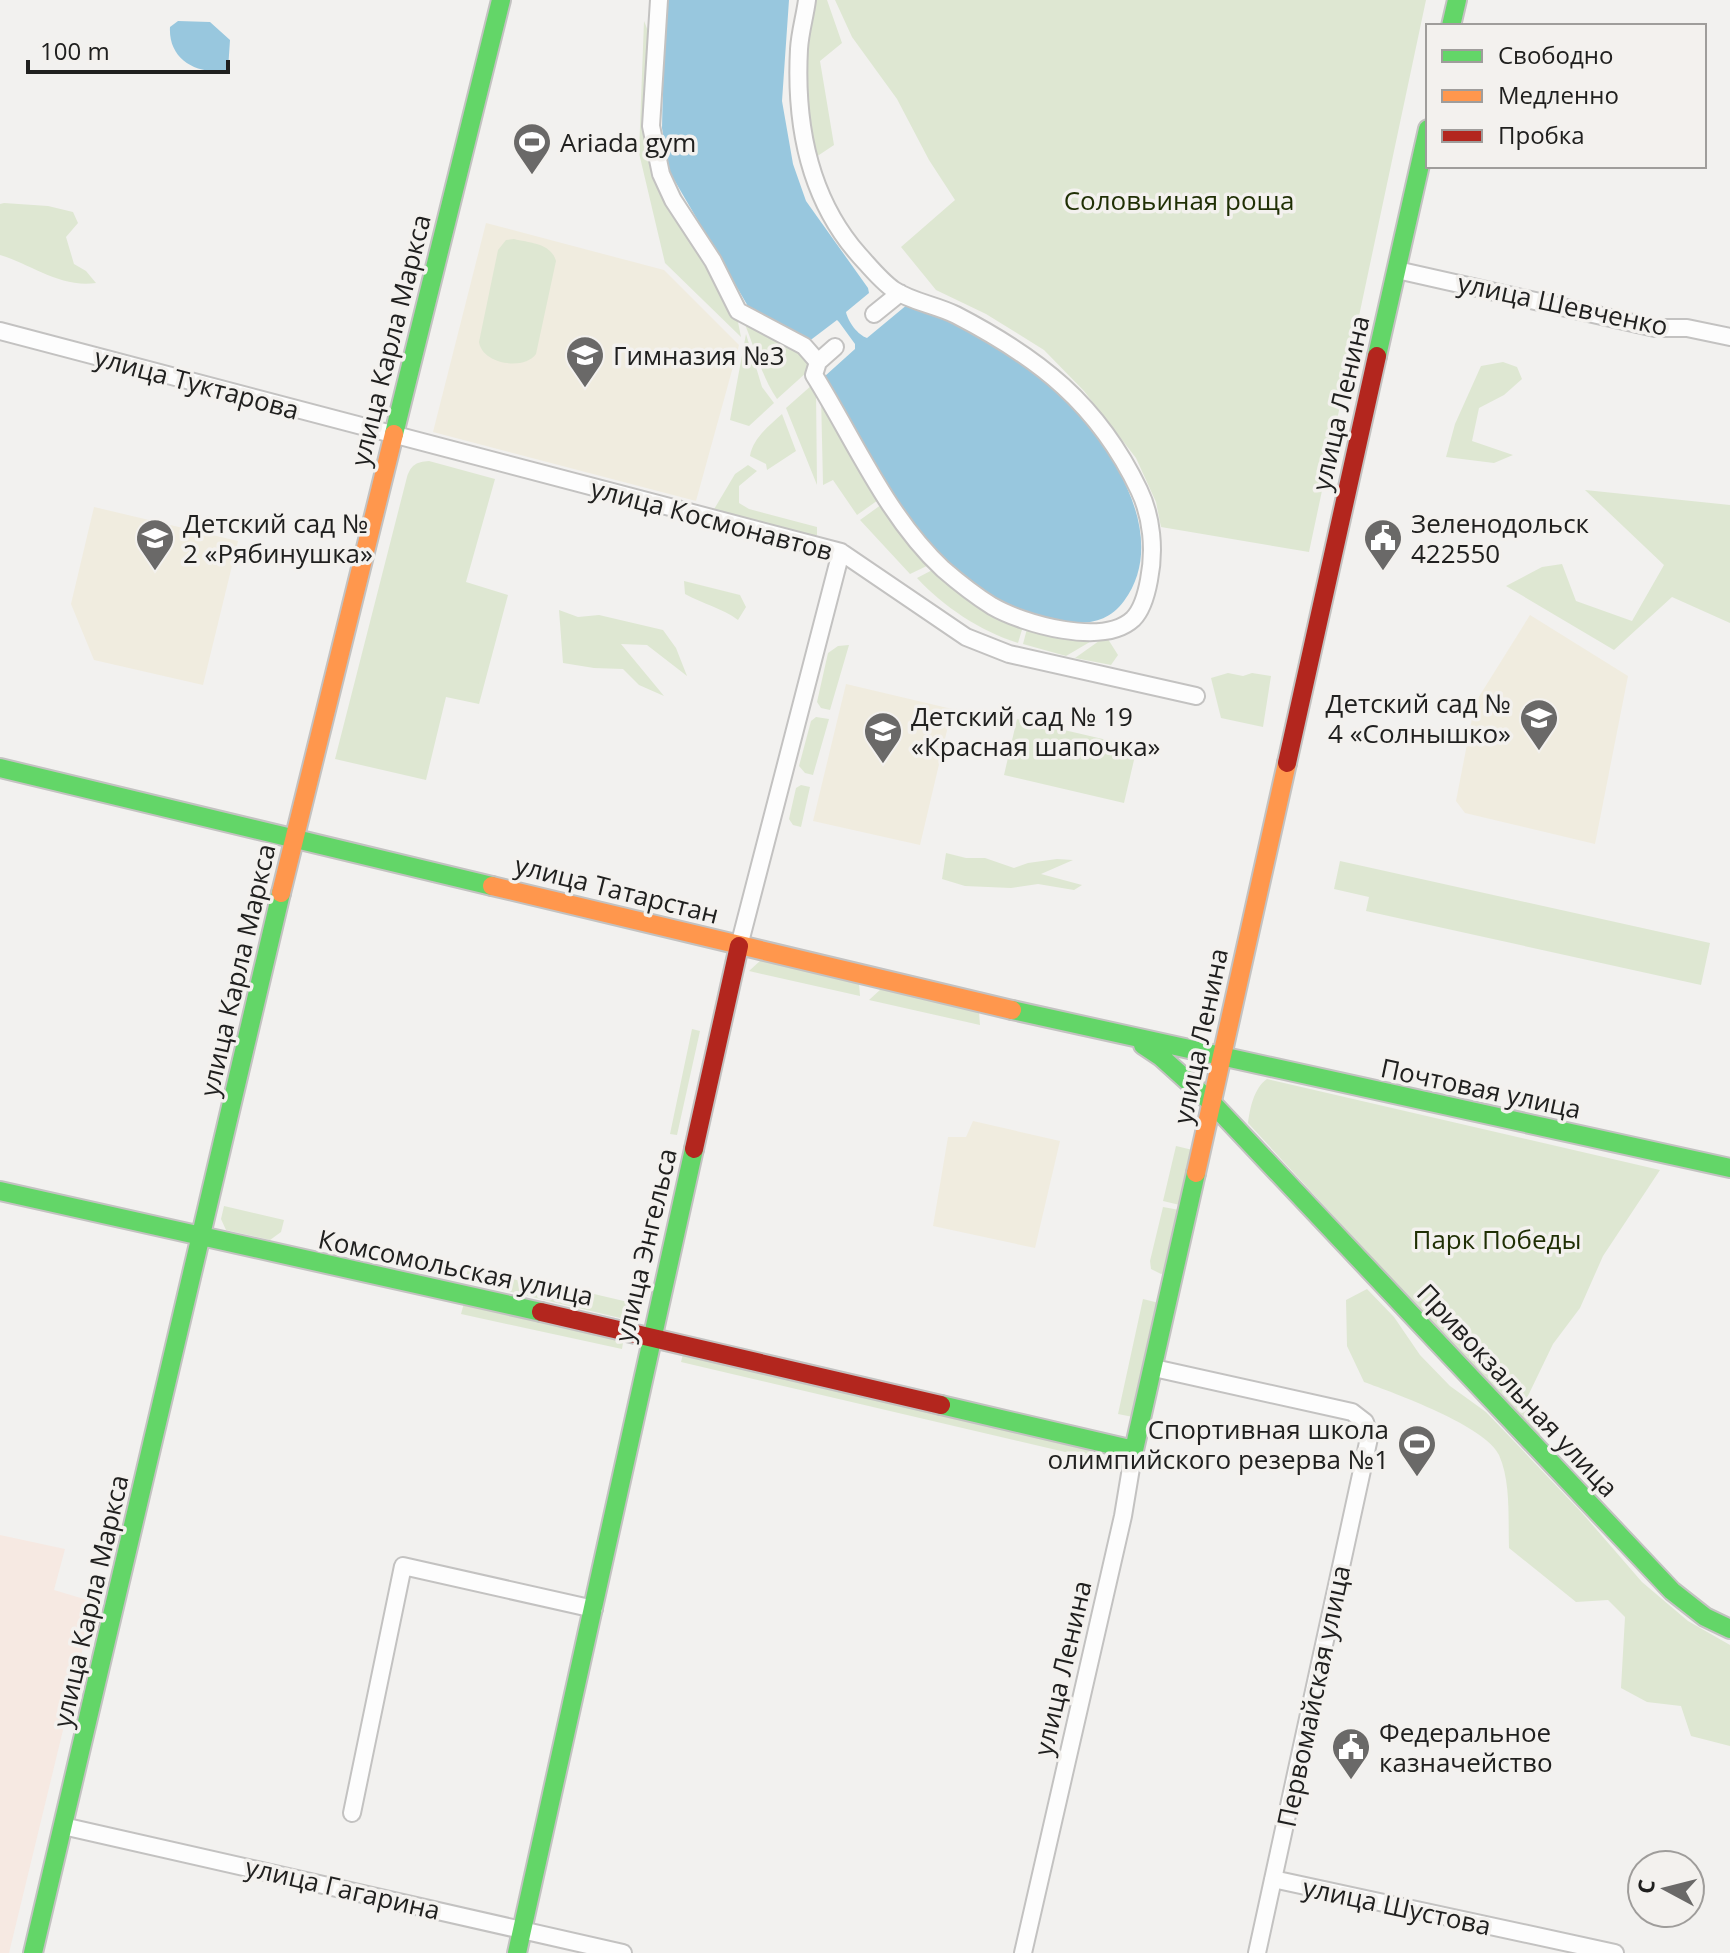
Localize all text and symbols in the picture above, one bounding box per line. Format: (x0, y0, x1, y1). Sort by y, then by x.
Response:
scale bar (28, 24, 228, 74)
legend (1426, 24, 1706, 168)
text: 100 m (40, 34, 110, 67)
text: Свободно (1498, 38, 1613, 71)
text: Медленно (1498, 78, 1619, 111)
text: Пробка (1498, 118, 1585, 151)
sports icon: Ariada gym (511, 121, 553, 176)
place label: Ariada gym (560, 124, 696, 160)
park label: Соловьиная роща (1064, 182, 1294, 218)
street label: улица Карла Маркса (341, 210, 439, 470)
street label: улица Шевченко (1455, 264, 1671, 344)
street label: улица Ленина (1302, 312, 1378, 494)
school or university icon: Гимназия №3 (564, 334, 606, 389)
place label: Гимназия №3 (613, 337, 785, 373)
street label: улица Туктарова (91, 338, 303, 428)
street label: улица Космонавтов (587, 469, 837, 569)
place label: Детский сад № 2 «Рябинушка» (183, 505, 373, 571)
place label: Зеленодольск 422550 (1411, 505, 1590, 571)
school or university icon: Детский сад № 2 «Рябинушка» (134, 517, 176, 572)
public building icon: Зеленодольск 422550 (1362, 517, 1404, 572)
place label: Детский сад № 4 «Солнышко» (1326, 685, 1511, 751)
school or university icon: Детский сад № 4 «Солнышко» (1518, 697, 1560, 752)
place label: Детский сад № 19 «Красная шапочка» (911, 698, 1161, 764)
school or university icon: Детский сад № 19 «Красная шапочка» (862, 710, 904, 765)
street label: улица Карла Маркса (190, 840, 284, 1100)
street label: улица Татарстан (511, 846, 723, 932)
street label: улица Ленина (1164, 945, 1236, 1127)
street label: Почтовая улица (1378, 1049, 1584, 1127)
street label: улица Энгельса (605, 1145, 685, 1345)
street label: Комсомольская улица (315, 1220, 597, 1314)
park label: Парк Победы (1412, 1221, 1582, 1257)
street label: Привокзальная улица (1409, 1275, 1627, 1505)
place label: Спортивная школа олимпийского резерва №1 (1048, 1411, 1389, 1477)
sports icon: Спортивная школа олимпийского резерва №1 (1396, 1423, 1438, 1478)
street label: улица Карла Маркса (43, 1471, 137, 1731)
street label: Первомайская улица (1268, 1562, 1358, 1830)
street label: улица Ленина (1024, 1577, 1100, 1759)
place label: Федеральное казначейство (1379, 1714, 1553, 1780)
public building icon: Федеральное казначейство (1330, 1726, 1372, 1781)
street label: улица Гагарина (242, 1848, 444, 1928)
north arrow (1626, 1849, 1706, 1929)
street label: улица Шустова (1300, 1868, 1494, 1944)
text: С (1629, 1878, 1661, 1895)

